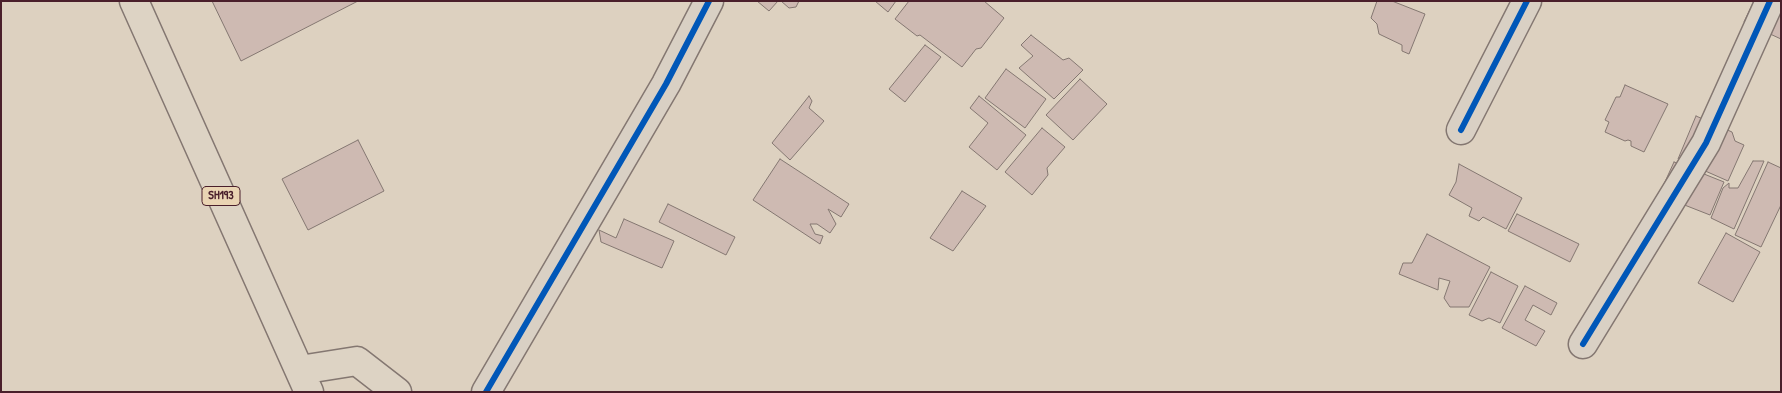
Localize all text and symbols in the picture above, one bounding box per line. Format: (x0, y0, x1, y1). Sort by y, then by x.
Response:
road number: SH193 (202, 187, 240, 206)

